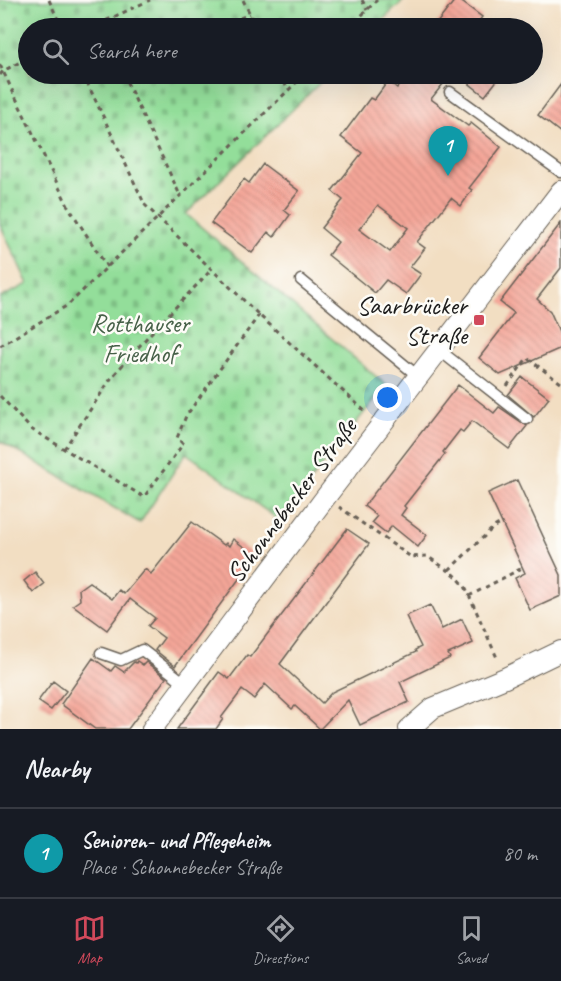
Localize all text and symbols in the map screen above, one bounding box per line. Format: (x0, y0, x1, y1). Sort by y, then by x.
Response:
search box (18, 18, 543, 84)
icon: search (39, 35, 72, 68)
text: Search here (87, 37, 177, 65)
pin: 1 (428, 126, 468, 176)
place label: Saarbrücker Straße (357, 289, 470, 352)
park label: Rotthauser Friedhof (91, 307, 191, 370)
marker: Saarbrücker Straße (472, 313, 486, 327)
your location (373, 383, 402, 412)
street label: Schonnebecker Straße (219, 410, 365, 589)
text: Nearby (24, 752, 89, 785)
text: Senioren- und Pflegeheim (81, 827, 270, 855)
text: 1 (39, 841, 48, 866)
text: 80 m (503, 841, 537, 866)
text: Place · Schonnebecker Straße (81, 855, 281, 880)
tab: Map (73, 912, 106, 968)
tab: Directions (253, 912, 308, 968)
tab: Saved (455, 912, 488, 968)

